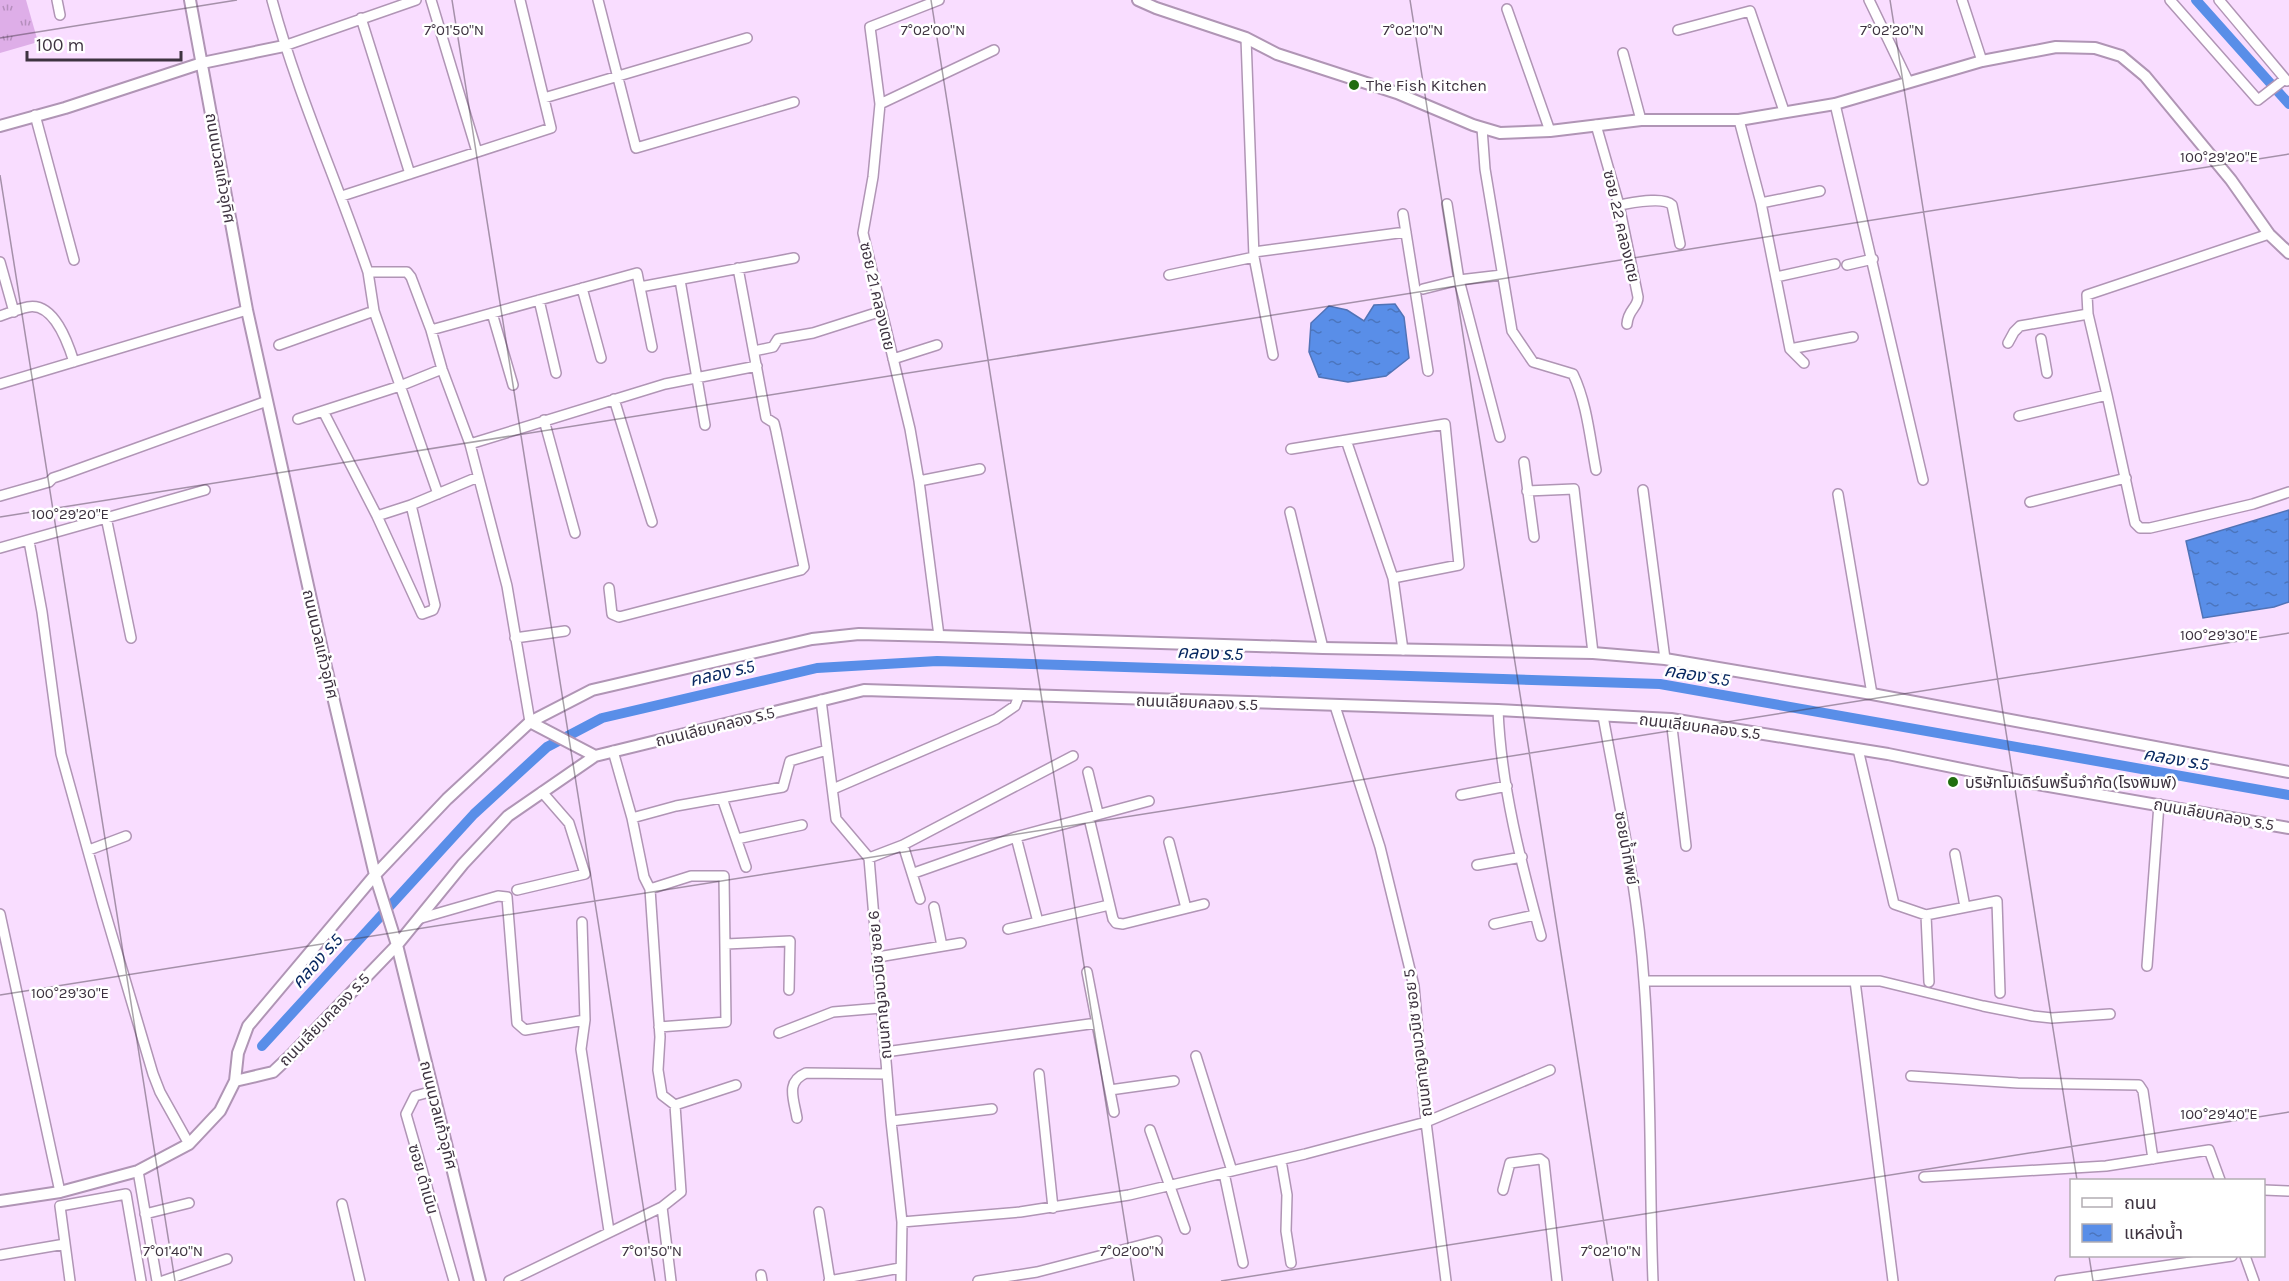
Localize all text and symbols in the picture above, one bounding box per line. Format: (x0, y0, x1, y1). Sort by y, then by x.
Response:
text: 7°01'50"N (424, 21, 484, 39)
text: 7°02'00"N (901, 21, 965, 39)
text: 7°02'10"N (1383, 21, 1443, 39)
text: 7°02'20"N (1860, 21, 1924, 39)
scale bar (27, 24, 182, 62)
text: 100 m (36, 34, 84, 56)
place label: The Fish Kitchen (1366, 76, 1487, 95)
marker: The Fish Kitchen (1347, 78, 1361, 92)
street label: ถนนนวลแก้วอุทิศ (201, 111, 240, 225)
text: 100°29'20"E (2180, 148, 2258, 166)
street label: ซอย 22 คลองเตย (1599, 168, 1644, 284)
street label: ซอย 21 คลองเตย (856, 240, 899, 352)
text: 100°29'20"E (31, 505, 109, 523)
street label: ถนนนวลแก้วอุทิศ (299, 588, 342, 701)
text: 100°29'30"E (2180, 626, 2258, 644)
water label: คลอง ร.5 (1177, 641, 1243, 665)
water label: คลอง ร.5 (687, 655, 757, 691)
water label: คลอง ร.5 (1663, 659, 1731, 691)
street label: ถนนเลียบคลอง ร.5 (1136, 691, 1258, 714)
street label: ถนนเลียบคลอง ร.5 (653, 702, 777, 751)
street label: ถนนเลียบคลอง ร.5 (1638, 710, 1762, 743)
water label: คลอง ร.5 (2142, 742, 2210, 776)
place label: บริษัทโมเดิร์นพริ้นจำกัด(โรงพิมพ์) (1965, 772, 2177, 792)
marker: บริษัทโมเดิร์นพริ้นจำกัด(โรงพิมพ์) (1946, 775, 1960, 789)
street label: ถนนเลียบคลอง ร.5 (2152, 795, 2276, 834)
street label: ซอยน้ำทิพย์ (1611, 810, 1644, 886)
street label: ถนนกาญจนวนิช ซอย 6 (864, 910, 895, 1060)
water label: คลอง ร.5 (287, 929, 347, 993)
street label: ถนนกาญจนวนิช ซอย 5 (1399, 968, 1436, 1118)
street label: ถนนเลียบคลอง ร.5 (275, 969, 374, 1070)
text: 100°29'30"E (31, 984, 109, 1002)
street label: ถนนนวลแก้วอุทิศ (416, 1059, 461, 1172)
text: 100°29'40"E (2180, 1105, 2258, 1123)
street label: ซอย ดำเนิน (404, 1142, 443, 1216)
legend (2070, 1179, 2265, 1257)
text: ถนน (2124, 1192, 2157, 1214)
text: แหล่งน้ำ (2124, 1220, 2183, 1244)
text: 7°01'40"N (143, 1242, 203, 1260)
text: 7°01'50"N (622, 1242, 682, 1260)
text: 7°02'00"N (1100, 1242, 1164, 1260)
text: 7°02'10"N (1581, 1242, 1641, 1260)

